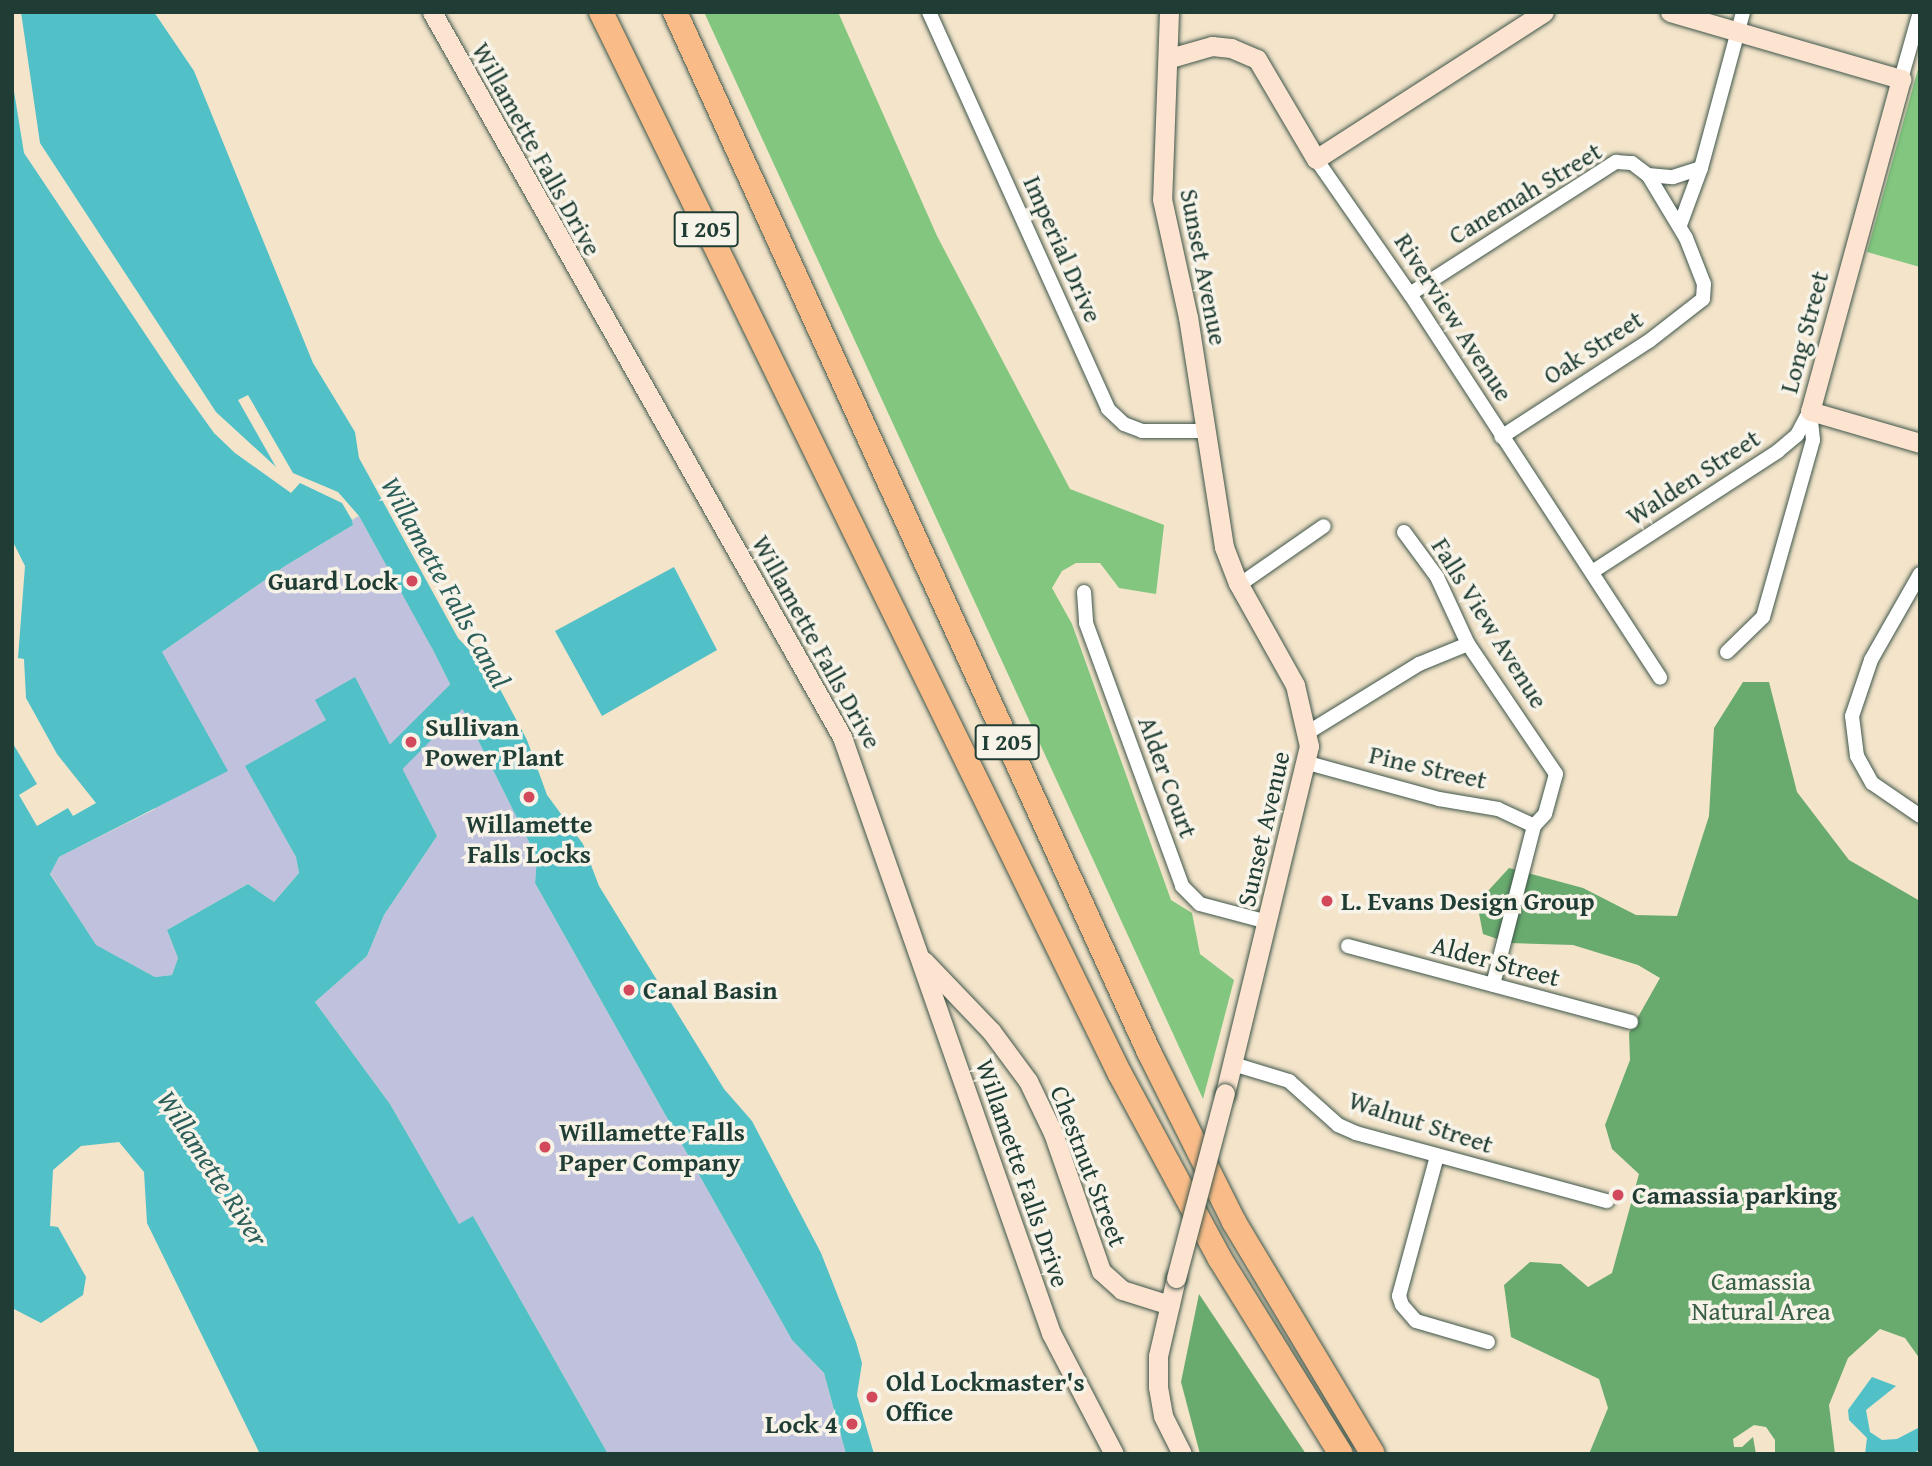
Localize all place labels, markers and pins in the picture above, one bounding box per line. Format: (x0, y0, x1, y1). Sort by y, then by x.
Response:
place label: Guard Lock (268, 565, 398, 597)
marker: Guard Lock (404, 573, 420, 589)
place label: Sullivan Power Plant (425, 711, 564, 772)
marker: Sullivan Power Plant (403, 734, 419, 750)
marker: Willamette Falls Locks (521, 789, 537, 805)
place label: Willamette Falls Locks (465, 808, 593, 870)
place label: L. Evans Design Group (1341, 885, 1595, 917)
marker: L. Evans Design Group (1319, 893, 1335, 909)
place label: Canal Basin (643, 974, 778, 1006)
marker: Canal Basin (621, 982, 637, 998)
place label: Willamette Falls Paper Company (559, 1116, 745, 1178)
marker: Willamette Falls Paper Company (537, 1139, 553, 1155)
place label: Camassia parking (1632, 1179, 1837, 1211)
marker: Camassia parking (1610, 1187, 1626, 1203)
place label: Old Lockmaster's Office (886, 1366, 1085, 1428)
marker: Old Lockmaster's Office (864, 1389, 880, 1405)
place label: Lock 4 (765, 1408, 838, 1440)
marker: Lock 4 (844, 1416, 860, 1432)

